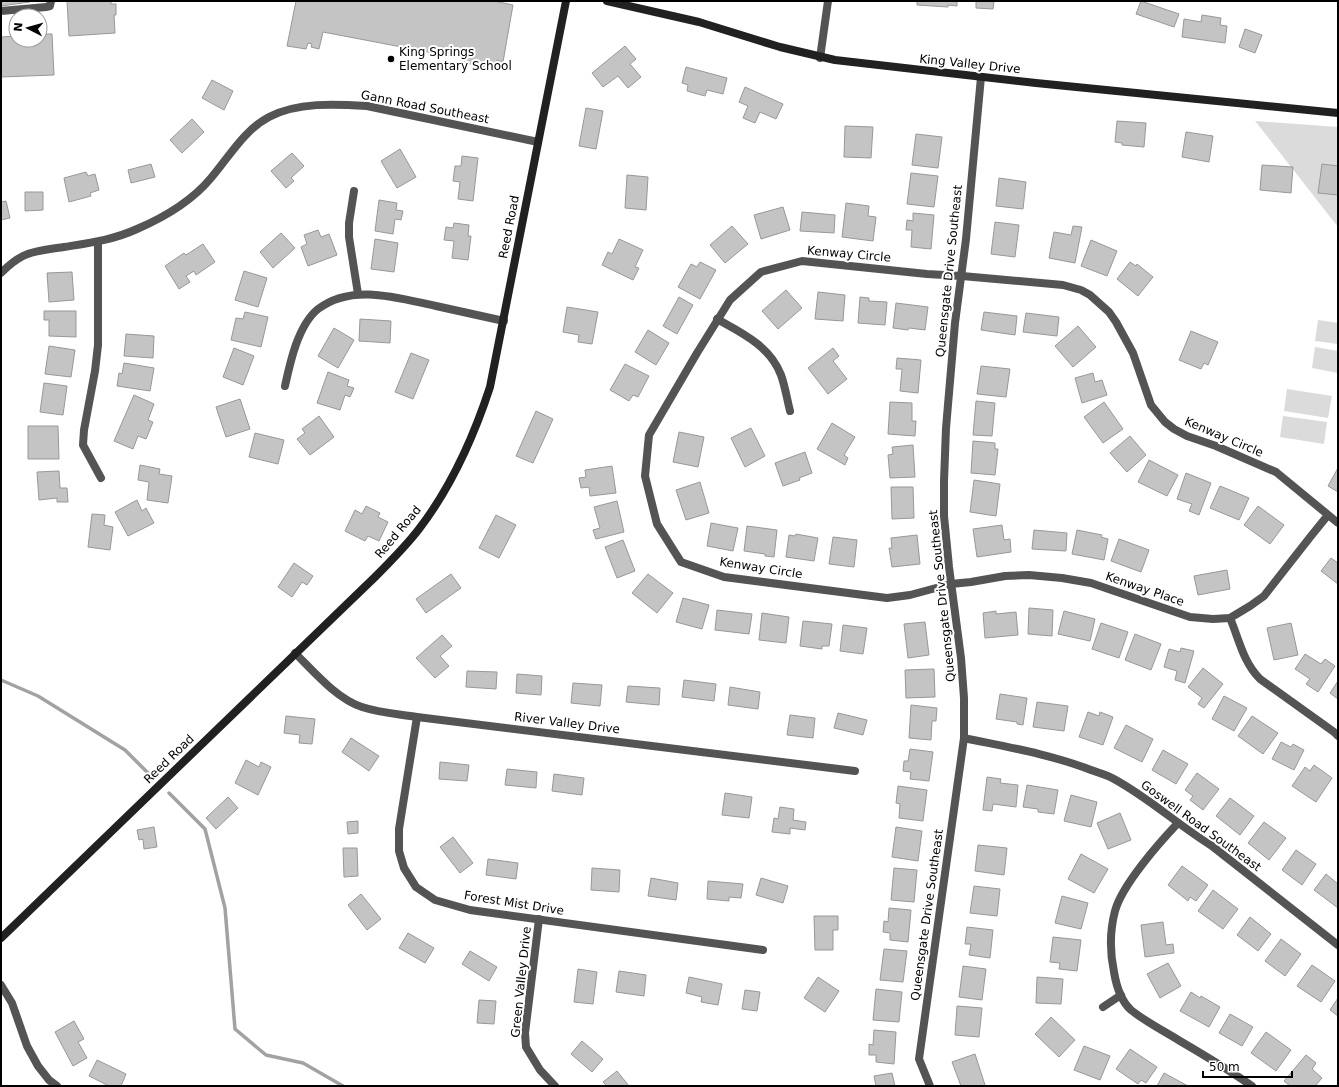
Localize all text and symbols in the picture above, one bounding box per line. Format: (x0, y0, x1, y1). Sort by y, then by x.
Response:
north arrow (8, 8, 48, 48)
text: N (12, 22, 25, 32)
place label: King Springs Elementary School (399, 45, 512, 73)
street label: King Valley Drive (919, 52, 1021, 76)
marker: King Springs Elementary School (386, 54, 396, 64)
street label: Gann Road Southeast (360, 88, 491, 126)
street label: Queensgate Drive Southeast (933, 184, 965, 358)
street label: Reed Road (496, 194, 522, 260)
street label: Kenway Circle (807, 243, 891, 265)
street label: Kenway Circle (1183, 414, 1265, 460)
street label: Reed Road (372, 503, 424, 561)
street label: Queensgate Drive Southeast (926, 509, 958, 683)
street label: Kenway Circle (718, 555, 804, 581)
street label: Kenway Place (1104, 569, 1186, 609)
street label: River Valley Drive (513, 710, 621, 736)
street label: Reed Road (141, 732, 197, 786)
street label: Goswell Road Southeast (1138, 778, 1264, 874)
street label: Queensgate Drive Southeast (908, 828, 946, 1002)
street label: Forest Mist Drive (463, 888, 565, 918)
street label: Green Valley Drive (508, 926, 534, 1038)
scale bar (1203, 1053, 1292, 1079)
text: 50 m (1209, 1060, 1240, 1074)

